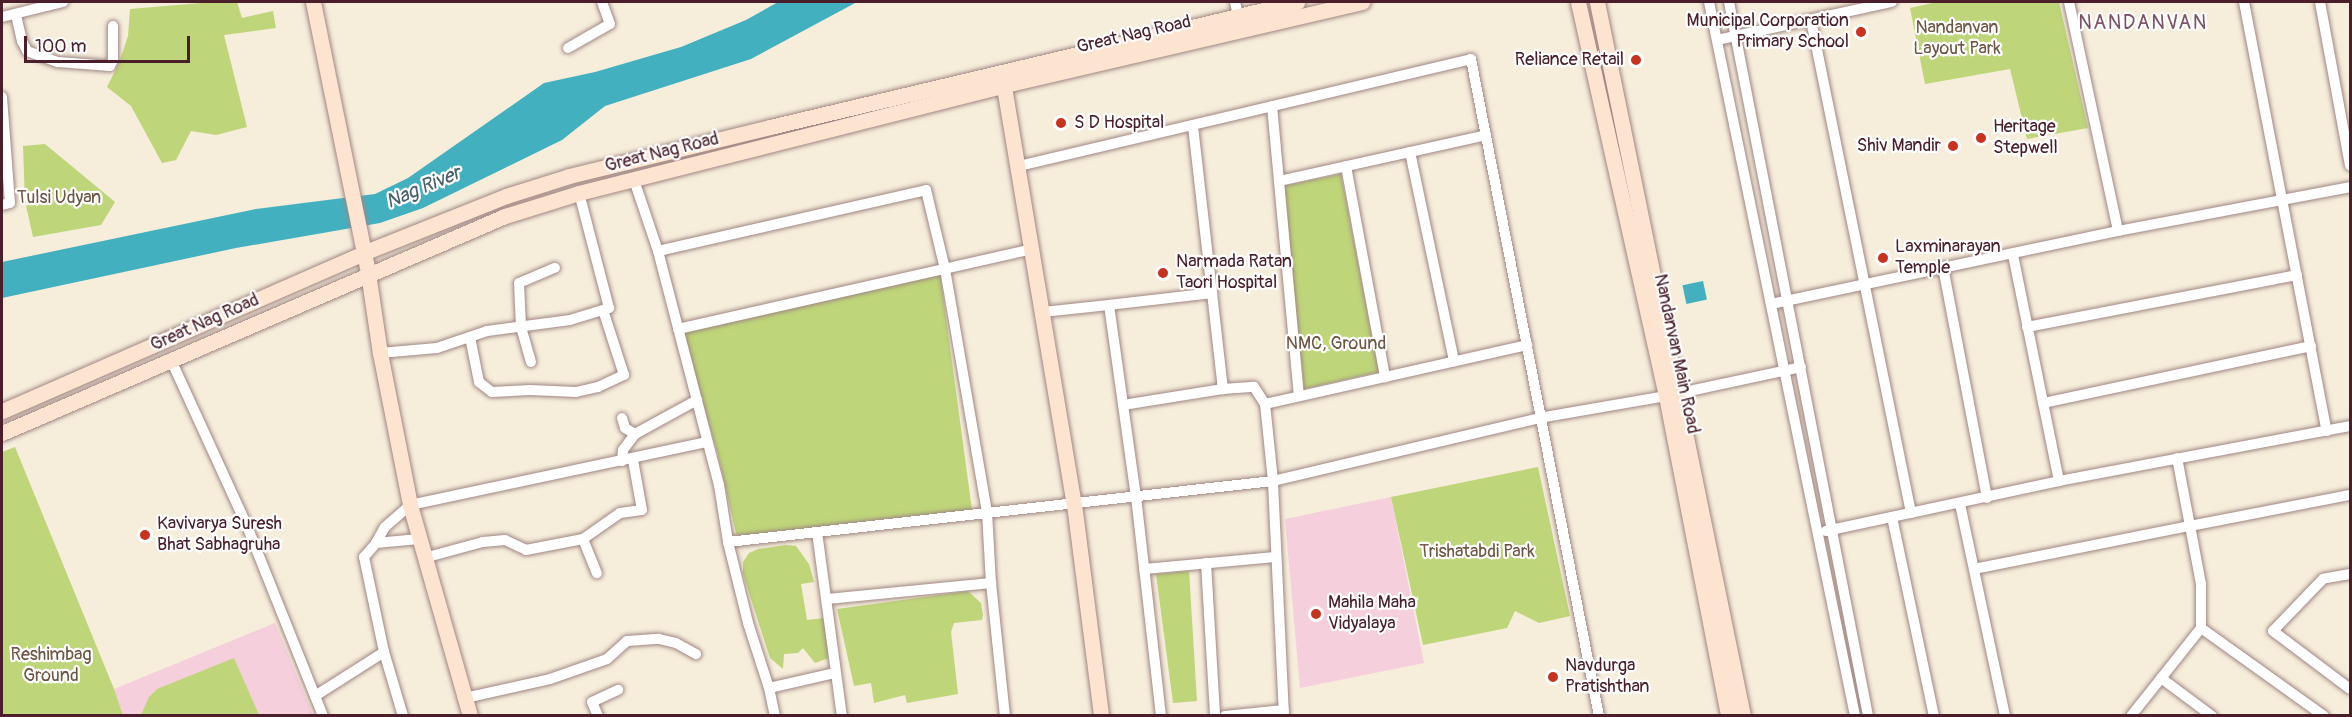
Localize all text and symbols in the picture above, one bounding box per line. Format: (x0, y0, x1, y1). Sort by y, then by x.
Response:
district label: NANDANVAN (2078, 10, 2208, 34)
street label: Great Nag Road (1075, 11, 1193, 59)
place label: Municipal Corporation Primary School (1686, 11, 1849, 54)
park label: Nandanvan Layout Park (1913, 18, 2001, 60)
scale bar (27, 24, 194, 62)
marker: Municipal Corporation Primary School (1854, 25, 1868, 39)
text: 100 m (35, 35, 87, 58)
place label: Reliance Retail (1515, 49, 1624, 71)
marker: Reliance Retail (1629, 53, 1643, 67)
place label: S D Hospital (1074, 112, 1164, 134)
marker: S D Hospital (1052, 114, 1070, 132)
place label: Heritage Stepwell (1993, 117, 2058, 160)
street label: Great Nag Road (603, 128, 721, 178)
marker: Heritage Stepwell (1974, 131, 1988, 145)
place label: Shiv Mandir (1857, 135, 1941, 157)
marker: Shiv Mandir (1946, 139, 1960, 153)
water label: Nag River (382, 161, 464, 213)
park label: Tulsi Udyan (17, 187, 101, 209)
place label: Laxminarayan Temple (1895, 237, 2001, 280)
marker: Laxminarayan Temple (1876, 251, 1890, 265)
place label: Narmada Ratan Taori Hospital (1176, 252, 1292, 294)
marker: Narmada Ratan Taori Hospital (1154, 264, 1172, 282)
street label: Nandanvan Main Road (1649, 272, 1703, 436)
street label: Great Nag Road (147, 289, 263, 357)
park label: NMC, Ground (1286, 333, 1386, 355)
place label: Kavivarya Suresh Bhat Sabhagruha (157, 514, 282, 556)
marker: Kavivarya Suresh Bhat Sabhagruha (138, 528, 152, 542)
park label: Trishatabdi Park (1419, 541, 1535, 563)
place label: Mahila Maha Vidyalaya (1328, 593, 1416, 636)
marker: Mahila Maha Vidyalaya (1309, 607, 1323, 621)
park label: Reshimbag Ground (11, 645, 91, 688)
place label: Navdurga Pratishthan (1565, 656, 1649, 698)
marker: Navdurga Pratishthan (1546, 670, 1560, 684)

